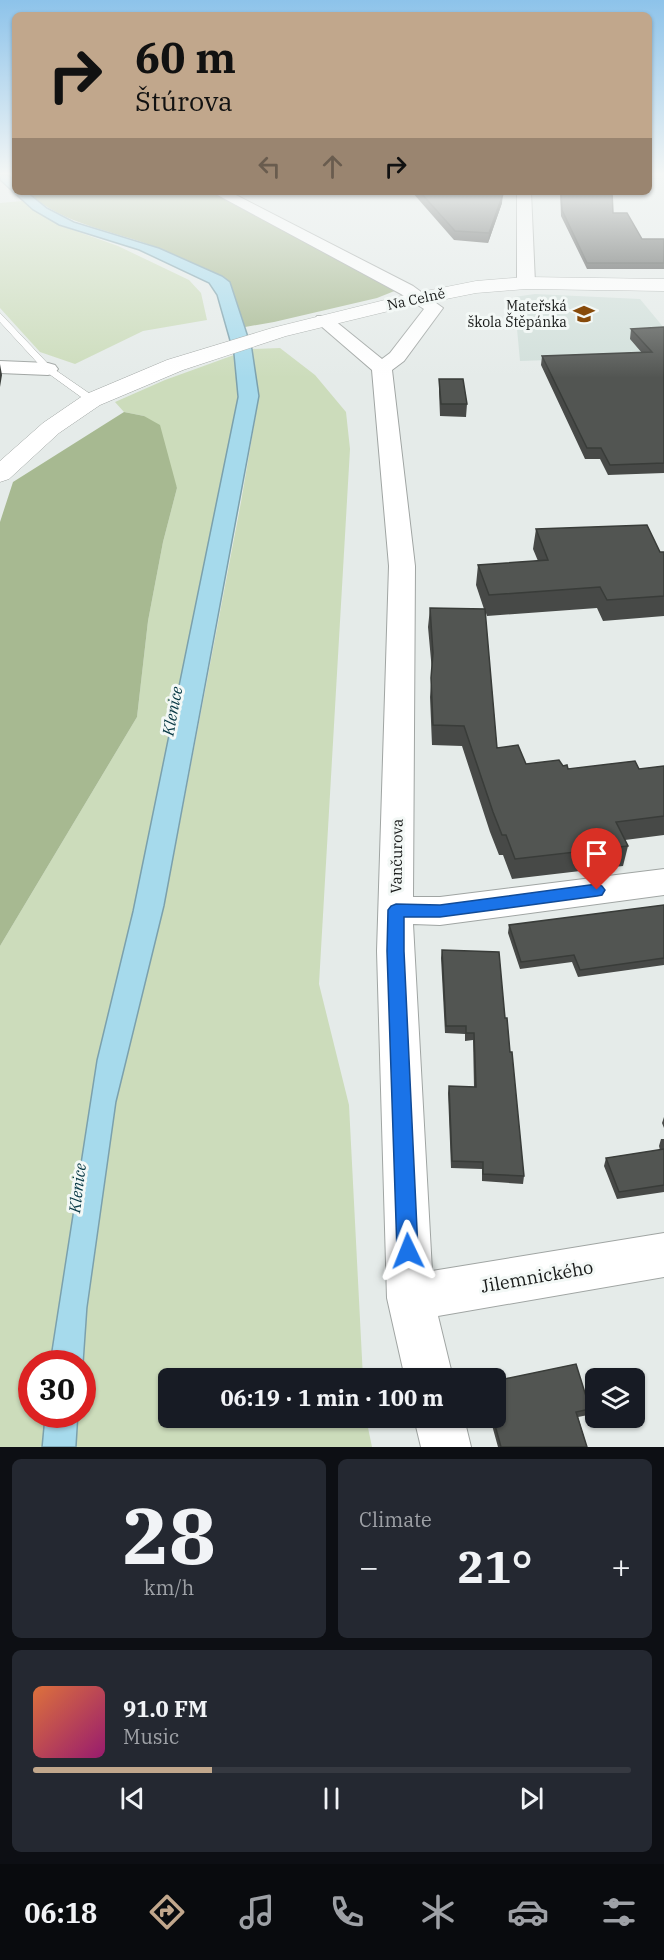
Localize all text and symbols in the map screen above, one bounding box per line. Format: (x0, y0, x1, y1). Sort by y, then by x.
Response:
text: 60 m (135, 30, 236, 85)
icon: right (36, 36, 114, 114)
text: Štúrova (135, 83, 233, 118)
icon: left (253, 150, 286, 183)
icon: ahead (316, 150, 349, 183)
icon: right (379, 150, 412, 183)
street label: Na Celně (385, 284, 447, 314)
place label: Mateřská škola Štěpánka (467, 297, 567, 331)
school or university icon: Mateřská škola Štěpánka (572, 302, 596, 326)
water label: Klenice (157, 685, 187, 738)
street label: Vančurova (386, 818, 407, 894)
pin (571, 828, 622, 890)
icon: arrive (580, 837, 613, 870)
water label: Klenice (64, 1162, 90, 1215)
position arrow (376, 1219, 440, 1283)
street label: Jilemnického (479, 1255, 595, 1298)
speed limit sign: 30 (18, 1350, 96, 1428)
map controls (585, 1368, 645, 1428)
button: layers (585, 1368, 645, 1428)
text: 06:19 · 1 min · 100 m (220, 1383, 444, 1412)
text: 28 (122, 1484, 216, 1585)
text: Climate (359, 1506, 432, 1533)
text: 21° (457, 1537, 533, 1595)
text: − (359, 1545, 379, 1588)
text: + (611, 1545, 631, 1588)
text: km/h (144, 1574, 194, 1601)
text: 91.0 FM (123, 1694, 208, 1723)
text: Music (123, 1723, 179, 1750)
icon: previous (116, 1782, 149, 1815)
icon: pause (315, 1782, 348, 1815)
icon: next (515, 1782, 548, 1815)
icon: directions (146, 1891, 188, 1933)
icon: music (236, 1891, 278, 1933)
icon: phone (326, 1891, 368, 1933)
icon: climate (417, 1891, 459, 1933)
icon: car (507, 1891, 549, 1933)
icon: filters (598, 1891, 640, 1933)
text: 06:18 (24, 1895, 97, 1930)

